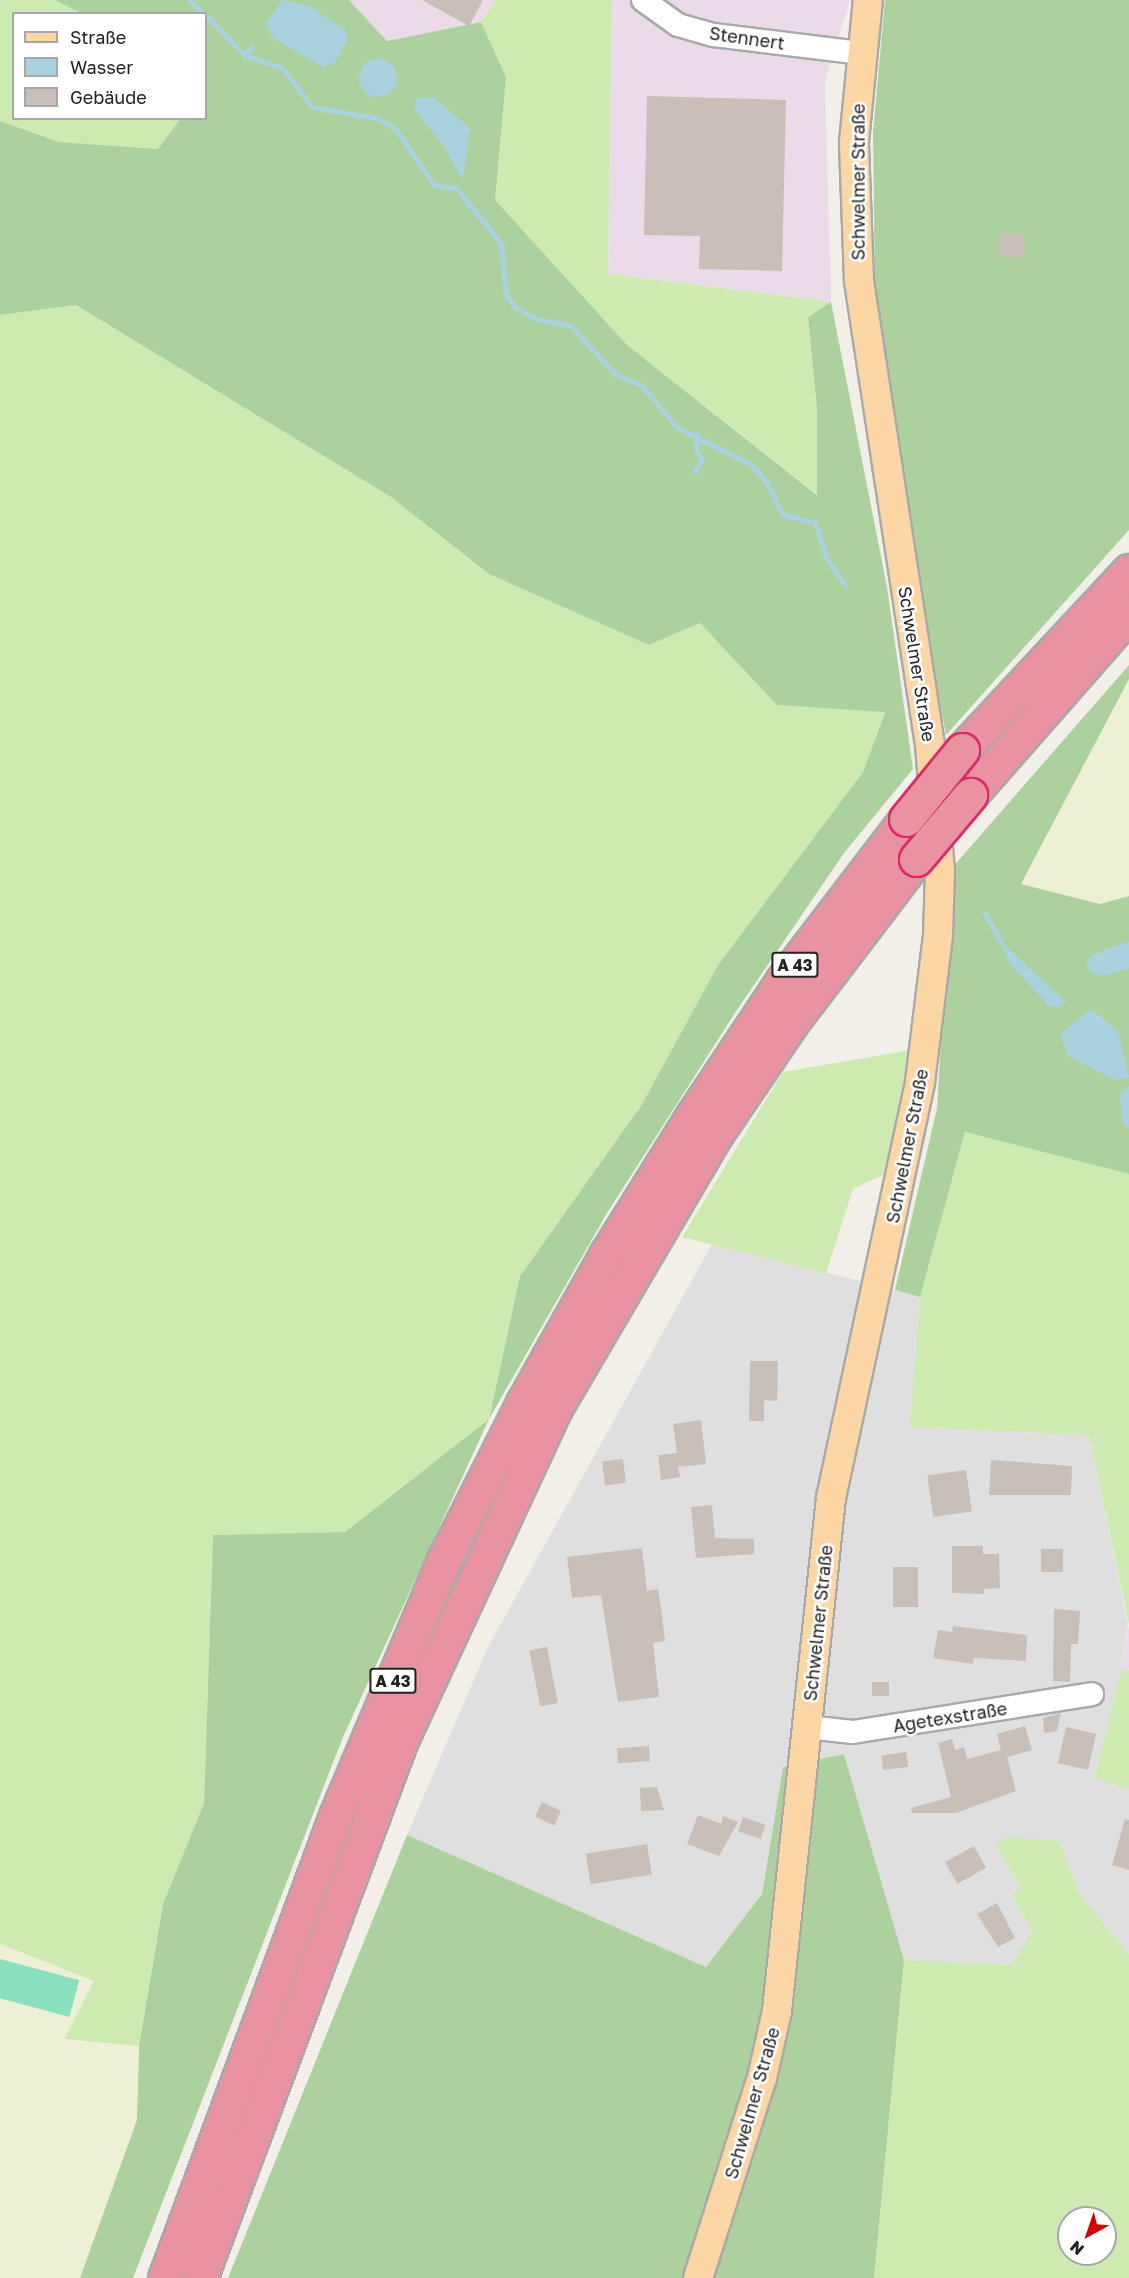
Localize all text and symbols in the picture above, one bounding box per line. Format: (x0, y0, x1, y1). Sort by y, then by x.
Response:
legend (12, 12, 207, 120)
street label: Stennert (708, 22, 786, 54)
text: Straße (70, 26, 126, 48)
text: Wasser (70, 56, 133, 78)
text: Gebäude (70, 86, 147, 108)
street label: Schwelmer Straße (847, 104, 869, 260)
street label: Schwelmer Straße (894, 585, 940, 743)
road number: A 43 (771, 952, 819, 978)
street label: Schwelmer Straße (881, 1067, 933, 1225)
street label: Schwelmer Straße (799, 1544, 837, 1702)
road number: A 43 (369, 1668, 417, 1694)
street label: Agetexstraße (891, 1697, 1009, 1737)
street label: Schwelmer Straße (720, 2025, 784, 2181)
north arrow (1057, 2206, 1117, 2266)
text: N (1066, 2237, 1088, 2260)

